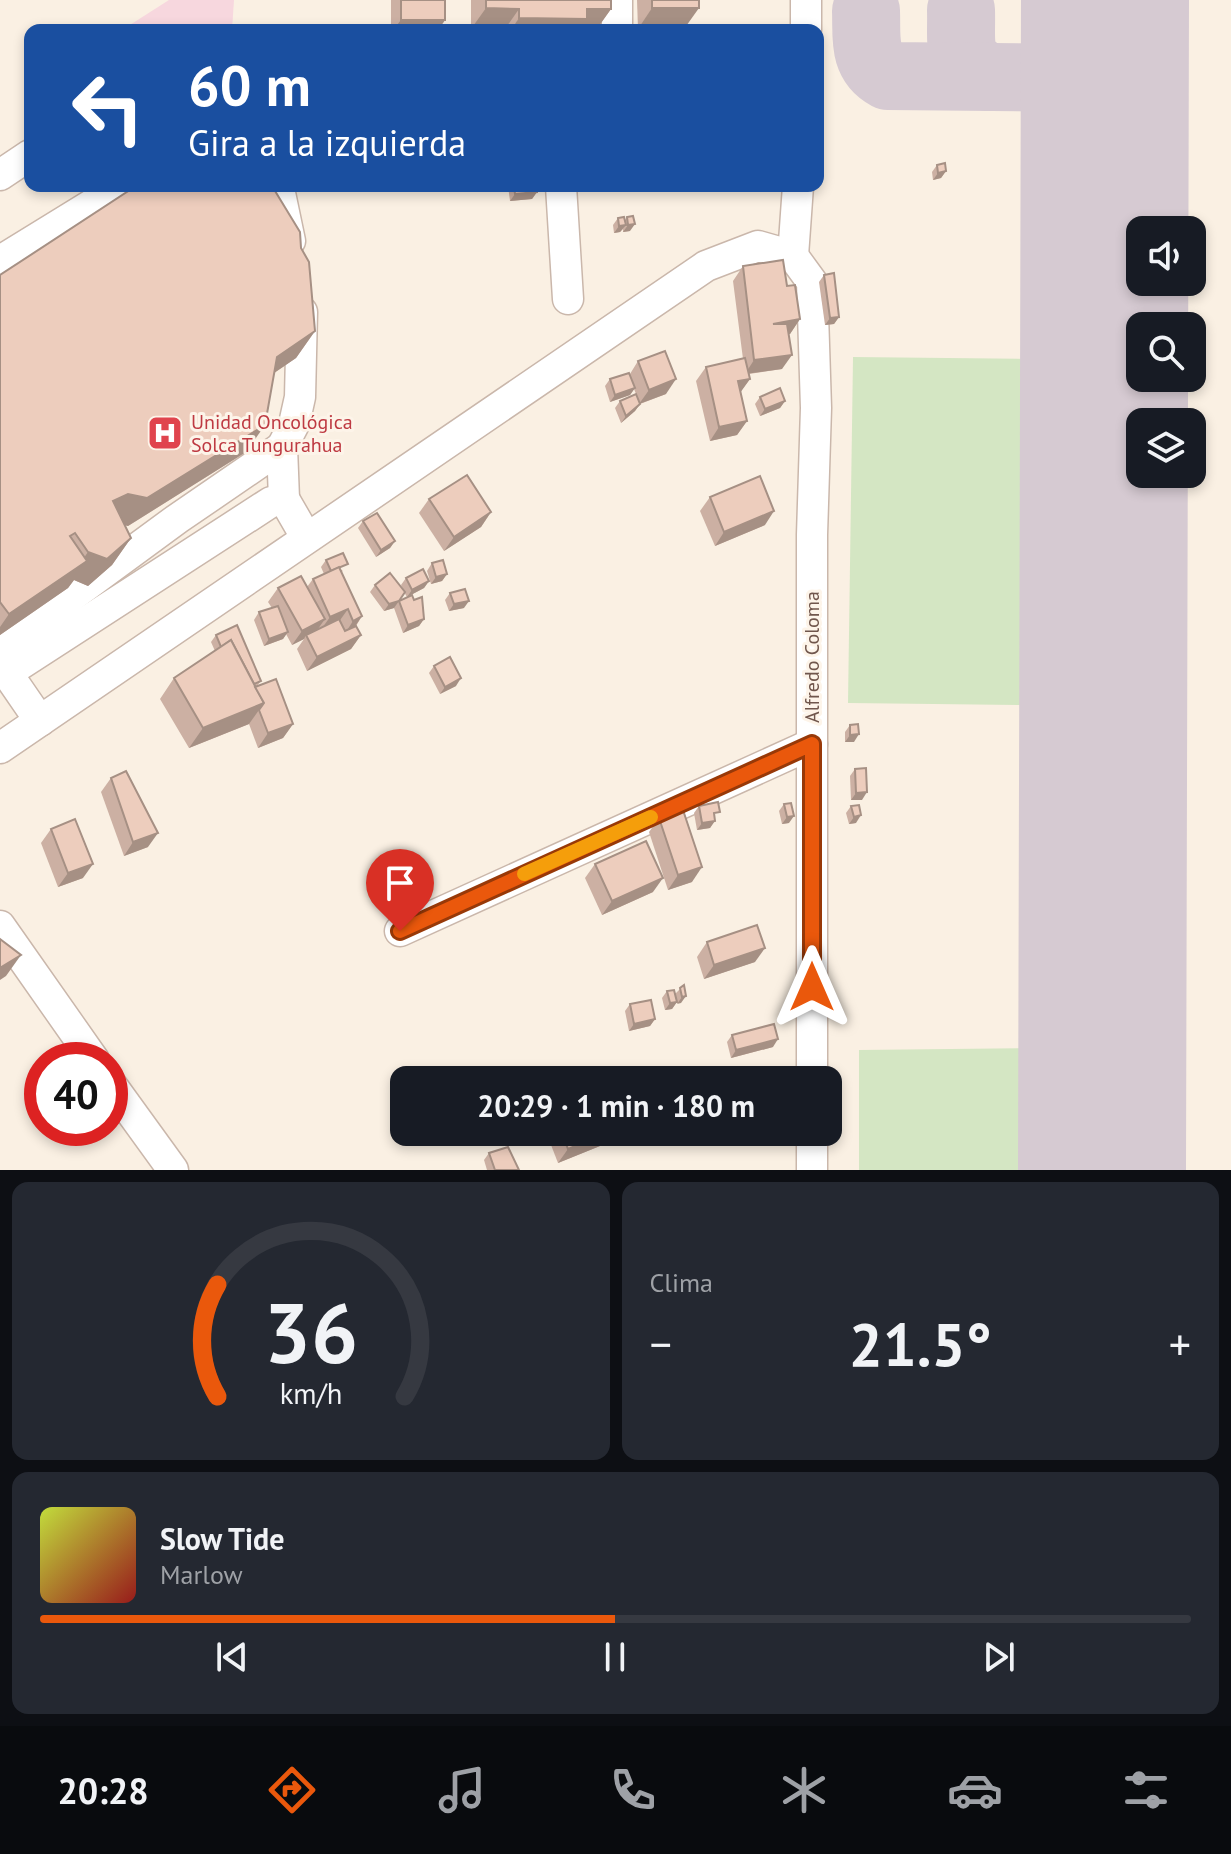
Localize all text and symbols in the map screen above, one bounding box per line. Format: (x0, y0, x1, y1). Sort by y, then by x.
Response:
text: 60 m (188, 49, 311, 121)
icon: left (56, 56, 160, 160)
text: Gira a la izquierda (188, 119, 466, 166)
map controls (1126, 216, 1206, 488)
button: sound (1126, 216, 1206, 296)
button: search (1126, 312, 1206, 392)
button: layers (1126, 408, 1206, 488)
place label: Unidad Oncológica Solca Tungurahua (191, 409, 353, 458)
hospital icon: Unidad Oncológica Solca Tungurahua (146, 414, 184, 452)
street label: Alfredo Coloma (799, 591, 825, 723)
pin (366, 849, 434, 931)
icon: arrive (378, 861, 422, 905)
position arrow (770, 945, 854, 1029)
speed limit sign: 40 (24, 1042, 128, 1146)
text: 20:29 · 1 min · 180 m (477, 1086, 755, 1125)
text: Clima (650, 1266, 713, 1299)
text: 36 (264, 1278, 358, 1386)
text: 21.5° (849, 1305, 992, 1383)
text: − (650, 1315, 672, 1372)
text: + (1169, 1315, 1191, 1372)
text: km/h (279, 1375, 342, 1412)
text: Slow Tide (160, 1519, 285, 1558)
text: Marlow (160, 1558, 243, 1591)
icon: previous (210, 1635, 254, 1679)
icon: pause (593, 1635, 637, 1679)
icon: next (977, 1635, 1021, 1679)
icon: directions (264, 1762, 320, 1818)
icon: music (434, 1762, 490, 1818)
icon: phone (605, 1762, 661, 1818)
icon: climate (776, 1762, 832, 1818)
icon: car (947, 1762, 1003, 1818)
icon: filters (1118, 1762, 1174, 1818)
text: 20:28 (57, 1767, 149, 1814)

